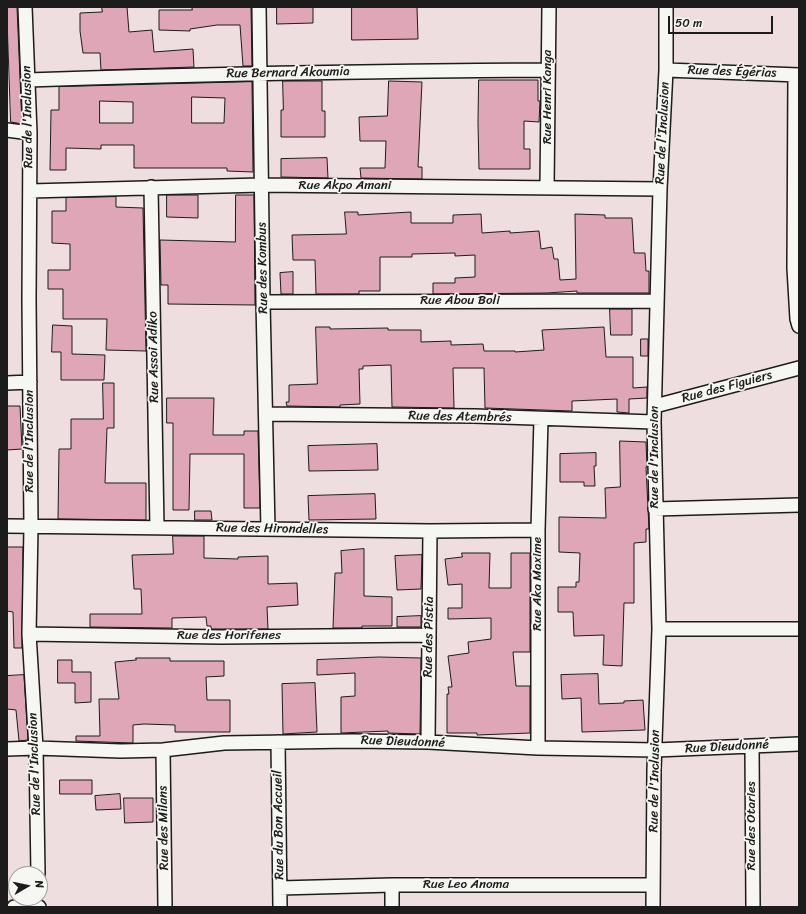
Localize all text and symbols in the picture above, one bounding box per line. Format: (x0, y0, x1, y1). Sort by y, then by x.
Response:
scale bar (670, 8, 775, 34)
text: 50 m (675, 12, 702, 34)
street label: Rue Henri Kanga (540, 50, 556, 144)
street label: Rue des Égérias (687, 63, 777, 81)
street label: Rue Bernard Akoumia (226, 64, 350, 82)
street label: Rue de l'Inclusion (19, 65, 37, 169)
street label: Rue de l'Inclusion (653, 81, 673, 185)
street label: Rue Akpo Amani (299, 178, 391, 194)
street label: Rue des Kombus (254, 222, 272, 314)
street label: Rue Abou Boli (420, 293, 500, 309)
street label: Rue Assoi Adiko (145, 311, 163, 403)
street label: Rue des Figuiers (680, 367, 774, 407)
street label: Rue de l'Inclusion (22, 390, 38, 492)
street label: Rue de l'Inclusion (647, 406, 663, 508)
street label: Rue des Atembrés (408, 408, 512, 426)
street label: Rue des Hirondelles (216, 520, 328, 538)
street label: Rue Aka Maxime (530, 537, 546, 631)
street label: Rue des Pistia (420, 596, 438, 678)
street label: Rue des Horifenes (177, 628, 281, 644)
street label: Rue de l'Inclusion (25, 712, 45, 816)
street label: Rue de l'Inclusion (646, 729, 664, 833)
street label: Rue Dieudonné (361, 733, 445, 751)
street label: Rue Dieudonné (685, 737, 769, 757)
street label: Rue du Bon Accueil (270, 770, 288, 880)
street label: Rue des Otaries (744, 782, 760, 870)
street label: Rue des Milans (155, 786, 173, 870)
north arrow (8, 866, 48, 906)
street label: Rue Leo Anoma (423, 877, 509, 893)
text: N (29, 879, 49, 889)

